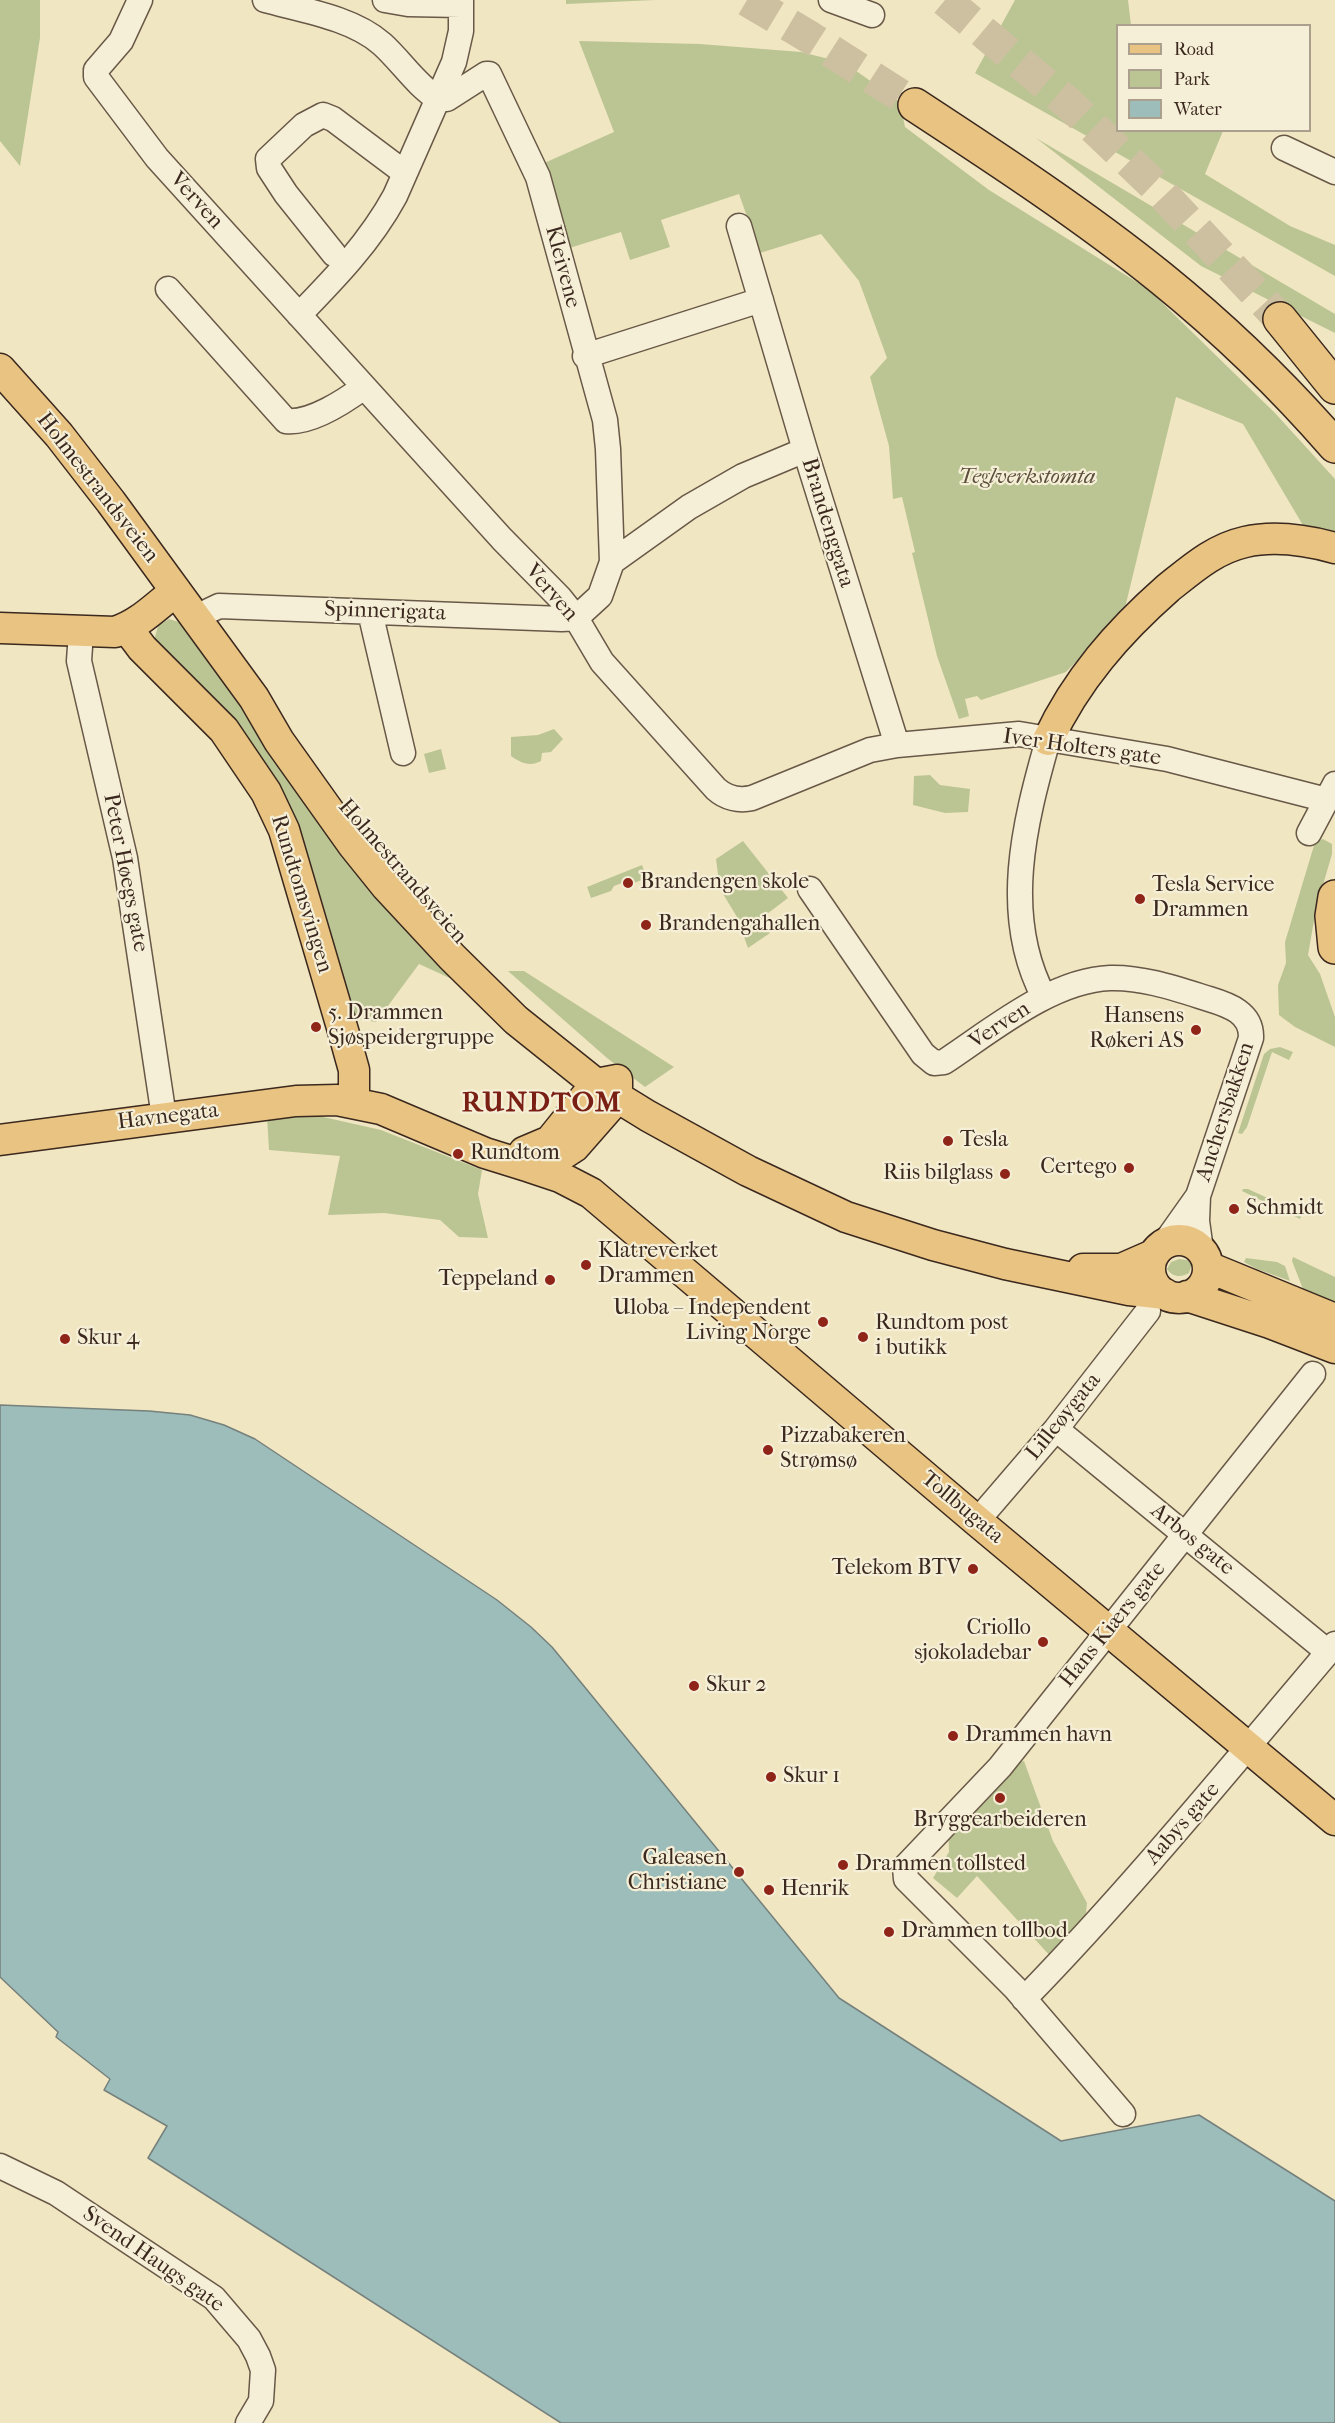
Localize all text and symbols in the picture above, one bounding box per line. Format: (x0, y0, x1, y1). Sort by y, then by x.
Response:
legend (1116, 24, 1311, 132)
text: Road (1174, 39, 1214, 60)
text: Park (1174, 69, 1210, 90)
text: Water (1174, 99, 1222, 120)
street label: Verven (164, 167, 228, 235)
street label: Kleivene (538, 223, 586, 311)
street label: Holmestrandsveien (30, 408, 164, 568)
street label: Brandenggata (795, 455, 859, 591)
park label: Teglverkstomta (958, 465, 1096, 491)
street label: Verven (519, 559, 583, 627)
street label: Spinnerigata (324, 597, 446, 627)
street label: Iver Holters gate (1001, 724, 1163, 772)
street label: Peter Høegs gate (97, 792, 153, 954)
street label: Holmestrandsveien (332, 794, 472, 950)
street label: Rundtomsvingen (264, 812, 338, 976)
place label: Brandengen skole (640, 870, 809, 896)
place label: Tesla Service Drammen (1152, 873, 1274, 924)
marker: Brandengen skole (621, 876, 635, 890)
marker: Tesla Service Drammen (1133, 892, 1147, 906)
place label: Brandengahallen (658, 912, 820, 938)
marker: Brandengahallen (639, 918, 653, 932)
street label: Verven (964, 997, 1036, 1055)
place label: 5. Drammen Sjøspeidergruppe (328, 1001, 494, 1052)
place label: Hansens Røkeri AS (1089, 1004, 1184, 1056)
marker: 5. Drammen Sjøspeidergruppe (309, 1020, 323, 1034)
marker: Hansens Røkeri AS (1189, 1023, 1203, 1037)
street label: Anchersbakken (1191, 1039, 1261, 1185)
district label: RUNDTOM (462, 1087, 622, 1121)
street label: Havnegata (116, 1098, 220, 1136)
place label: Tesla (960, 1128, 1008, 1154)
marker: Tesla (941, 1134, 955, 1148)
place label: Rundtom (470, 1141, 560, 1167)
marker: Rundtom (451, 1147, 465, 1161)
place label: Certego (1040, 1155, 1117, 1181)
place label: Riis bilglass (883, 1161, 993, 1187)
marker: Certego (1122, 1161, 1136, 1175)
marker: Riis bilglass (998, 1167, 1012, 1181)
place label: Schmidt (1246, 1196, 1324, 1222)
marker: Schmidt (1227, 1202, 1241, 1216)
place label: Klatreverket Drammen (598, 1239, 718, 1290)
marker: Klatreverket Drammen (579, 1258, 593, 1272)
place label: Teppeland (439, 1267, 538, 1293)
marker: Teppeland (543, 1273, 557, 1287)
place label: Uloba – Independent Living Norge (613, 1296, 811, 1348)
place label: Rundtom post i butikk (875, 1311, 1009, 1362)
marker: Uloba – Independent Living Norge (816, 1315, 830, 1329)
place label: Skur 4 (77, 1326, 139, 1352)
marker: Rundtom post i butikk (856, 1330, 870, 1344)
marker: Skur 4 (58, 1332, 72, 1346)
street label: Lilleøygata (1021, 1368, 1107, 1466)
place label: Pizzabakeren Strømsø (780, 1424, 906, 1476)
marker: Pizzabakeren Strømsø (761, 1443, 775, 1457)
street label: Tollbugata (915, 1466, 1009, 1550)
street label: Arbos gate (1145, 1498, 1239, 1582)
place label: Telekom BTV (832, 1556, 961, 1582)
street label: Hans Kiærs gate (1054, 1557, 1172, 1693)
marker: Telekom BTV (966, 1562, 980, 1576)
place label: Criollo sjokoladebar (914, 1616, 1031, 1668)
marker: Criollo sjokoladebar (1036, 1635, 1050, 1649)
place label: Skur 2 (706, 1673, 767, 1699)
marker: Skur 2 (687, 1679, 701, 1693)
place label: Drammen havn (965, 1723, 1112, 1749)
marker: Drammen havn (946, 1729, 960, 1743)
place label: Skur 1 (783, 1764, 840, 1790)
marker: Skur 1 (764, 1770, 778, 1784)
street label: Aabys gate (1140, 1777, 1226, 1871)
marker: Bryggearbeideren (993, 1791, 1007, 1805)
place label: Bryggearbeideren (913, 1808, 1087, 1834)
place label: Galeasen Christiane (628, 1846, 727, 1898)
place label: Drammen tollsted (855, 1852, 1026, 1878)
marker: Drammen tollsted (836, 1858, 850, 1872)
marker: Galeasen Christiane (732, 1865, 746, 1879)
place label: Henrik (781, 1877, 849, 1903)
marker: Henrik (762, 1883, 776, 1897)
place label: Drammen tollbod (901, 1919, 1068, 1945)
marker: Drammen tollbod (882, 1925, 896, 1939)
street label: Svend Haugs gate (77, 2201, 229, 2319)

